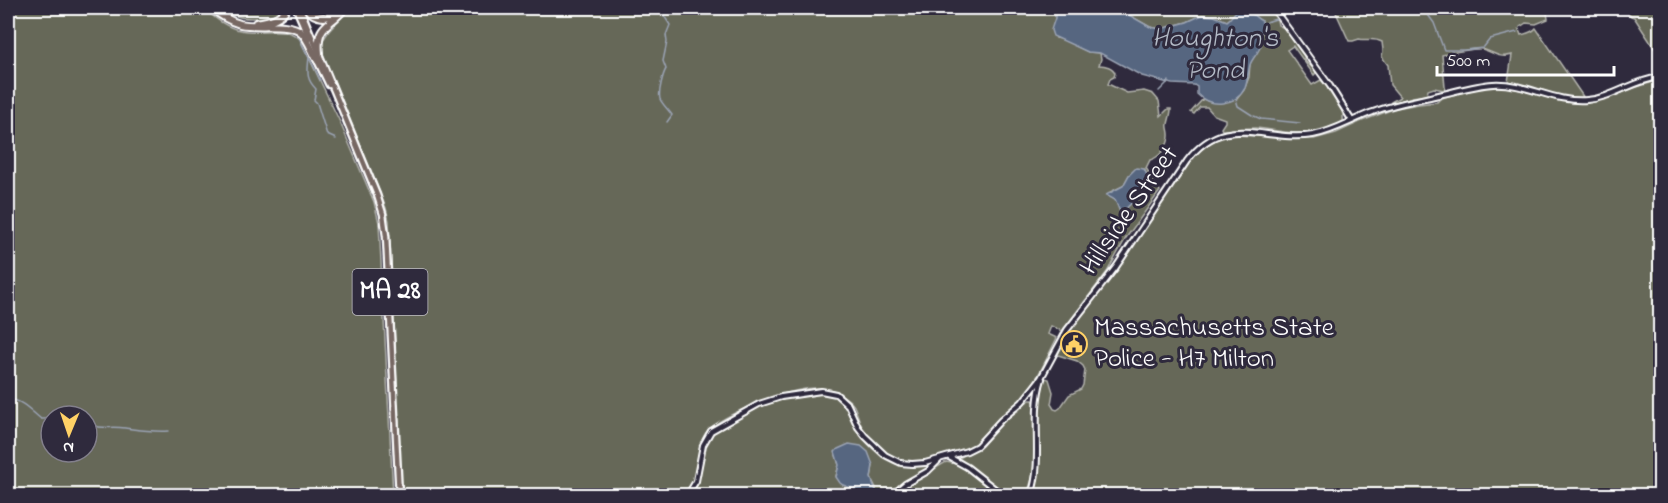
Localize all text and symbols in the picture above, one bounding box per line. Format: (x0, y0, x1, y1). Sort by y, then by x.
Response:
water label: Houghton's Pond (1152, 19, 1279, 92)
scale bar (1437, 39, 1614, 77)
text: 500 m (1446, 49, 1490, 75)
street label: Hillside Street (1071, 138, 1189, 284)
road number: MA 28 (352, 269, 428, 315)
place label: Massachusetts State Police - H7 Milton (1094, 309, 1335, 379)
public building icon: Massachusetts State Police - H7 Milton (1059, 329, 1089, 359)
north arrow (39, 404, 99, 464)
text: N (63, 435, 74, 459)

